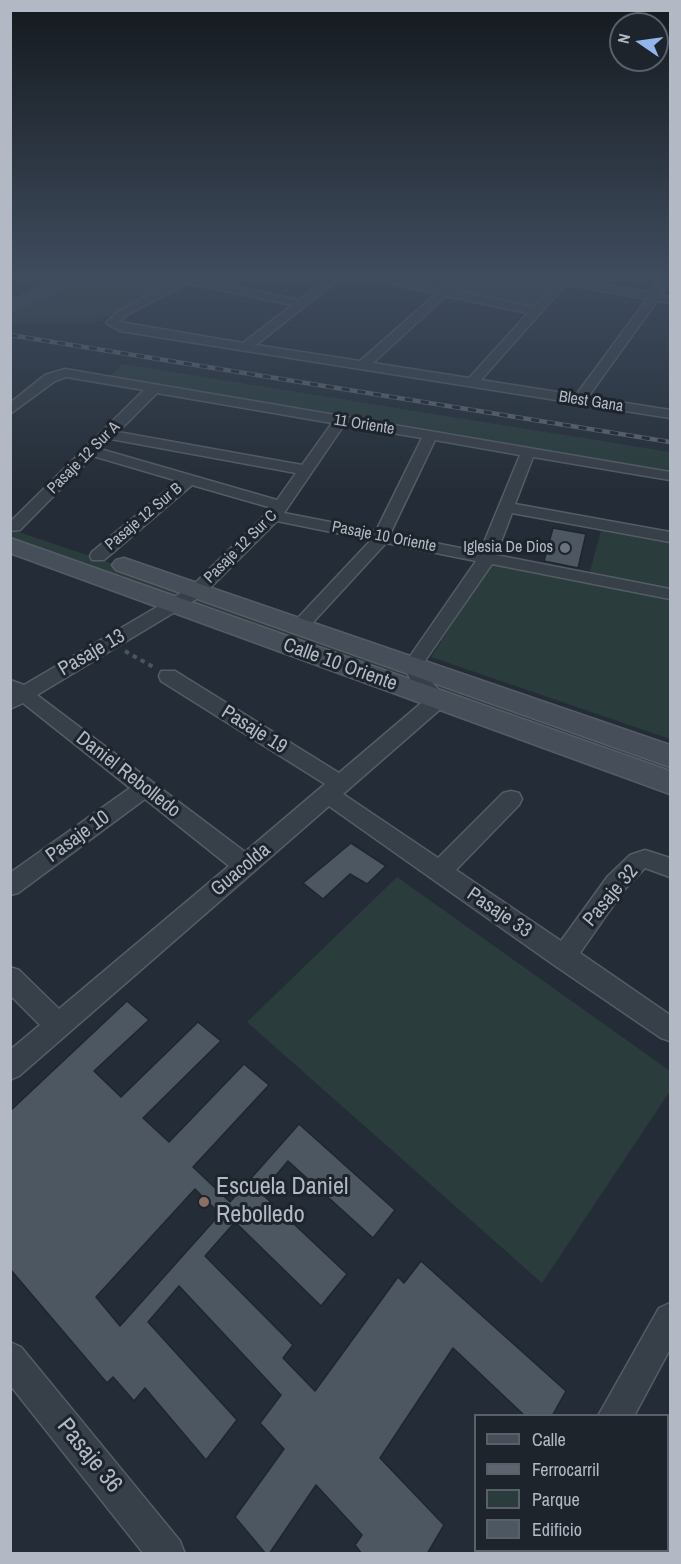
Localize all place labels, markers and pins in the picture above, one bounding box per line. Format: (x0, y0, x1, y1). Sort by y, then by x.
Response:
place label: Iglesia De Dios (463, 538, 553, 558)
marker: Iglesia De Dios (558, 541, 572, 555)
place label: Escuela Daniel Rebolledo (216, 1174, 348, 1230)
marker: Escuela Daniel Rebolledo (197, 1195, 211, 1209)

